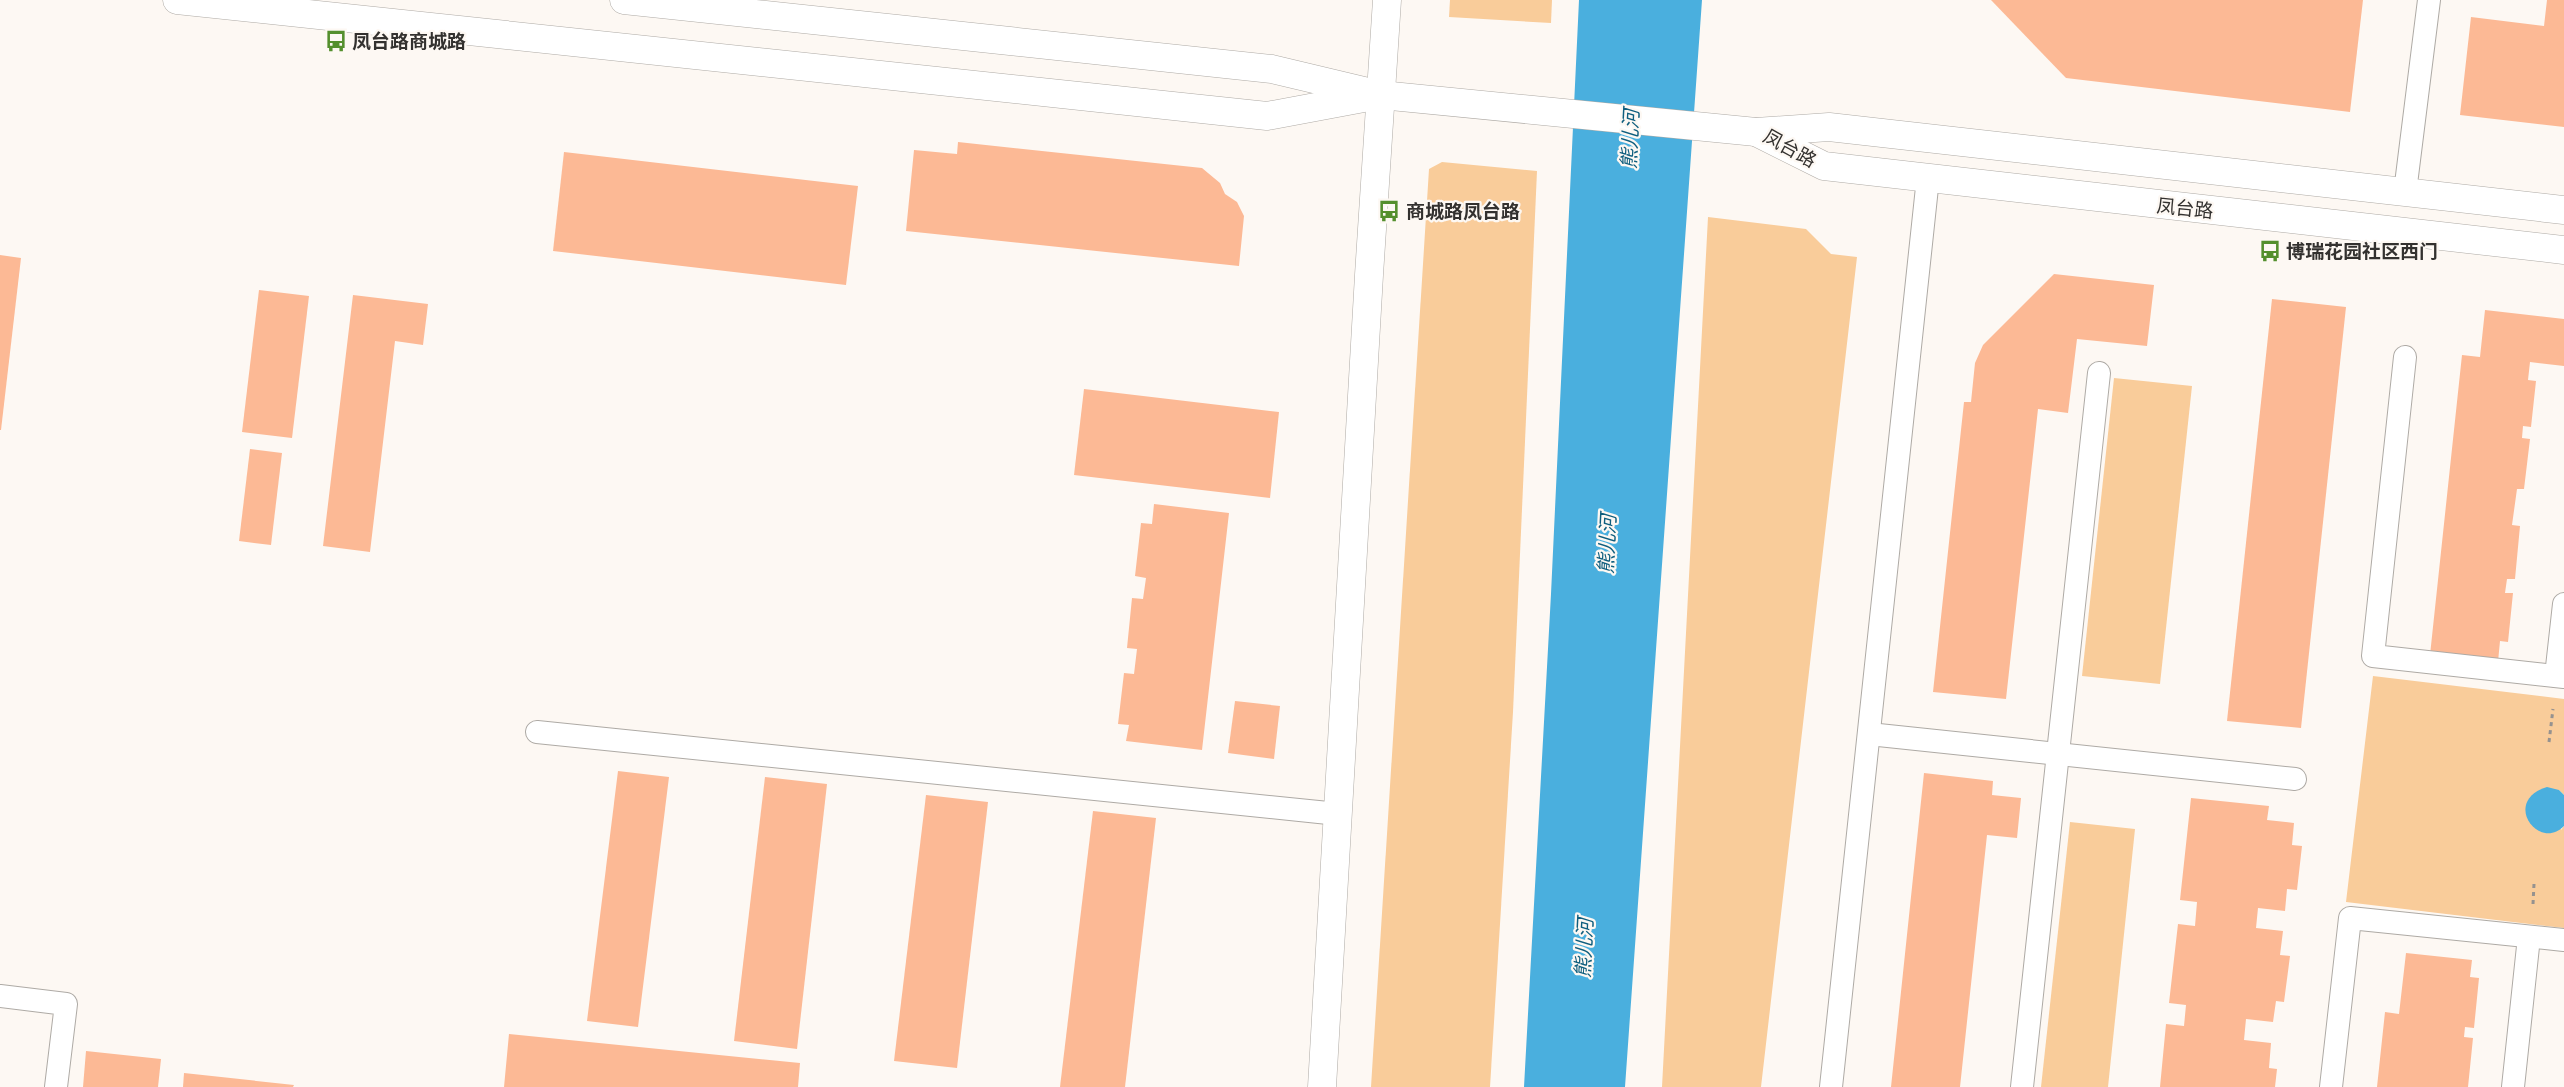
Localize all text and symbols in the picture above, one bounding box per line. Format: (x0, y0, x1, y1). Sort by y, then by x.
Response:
bus stop icon: 凤台路商城路 (323, 28, 349, 54)
place label: 凤台路商城路 (352, 29, 466, 53)
water label: 熊儿河 (1615, 104, 1645, 170)
street label: 凤台路 (1759, 124, 1821, 172)
street label: 凤台路 (2155, 193, 2215, 223)
bus stop icon: 商城路凤台路 (1376, 198, 1402, 224)
place label: 商城路凤台路 (1406, 199, 1520, 223)
bus stop icon: 博瑞花园社区西门 (2257, 238, 2283, 264)
place label: 博瑞花园社区西门 (2286, 239, 2438, 263)
water label: 熊儿河 (1592, 509, 1622, 575)
water label: 熊儿河 (1569, 913, 1599, 979)

